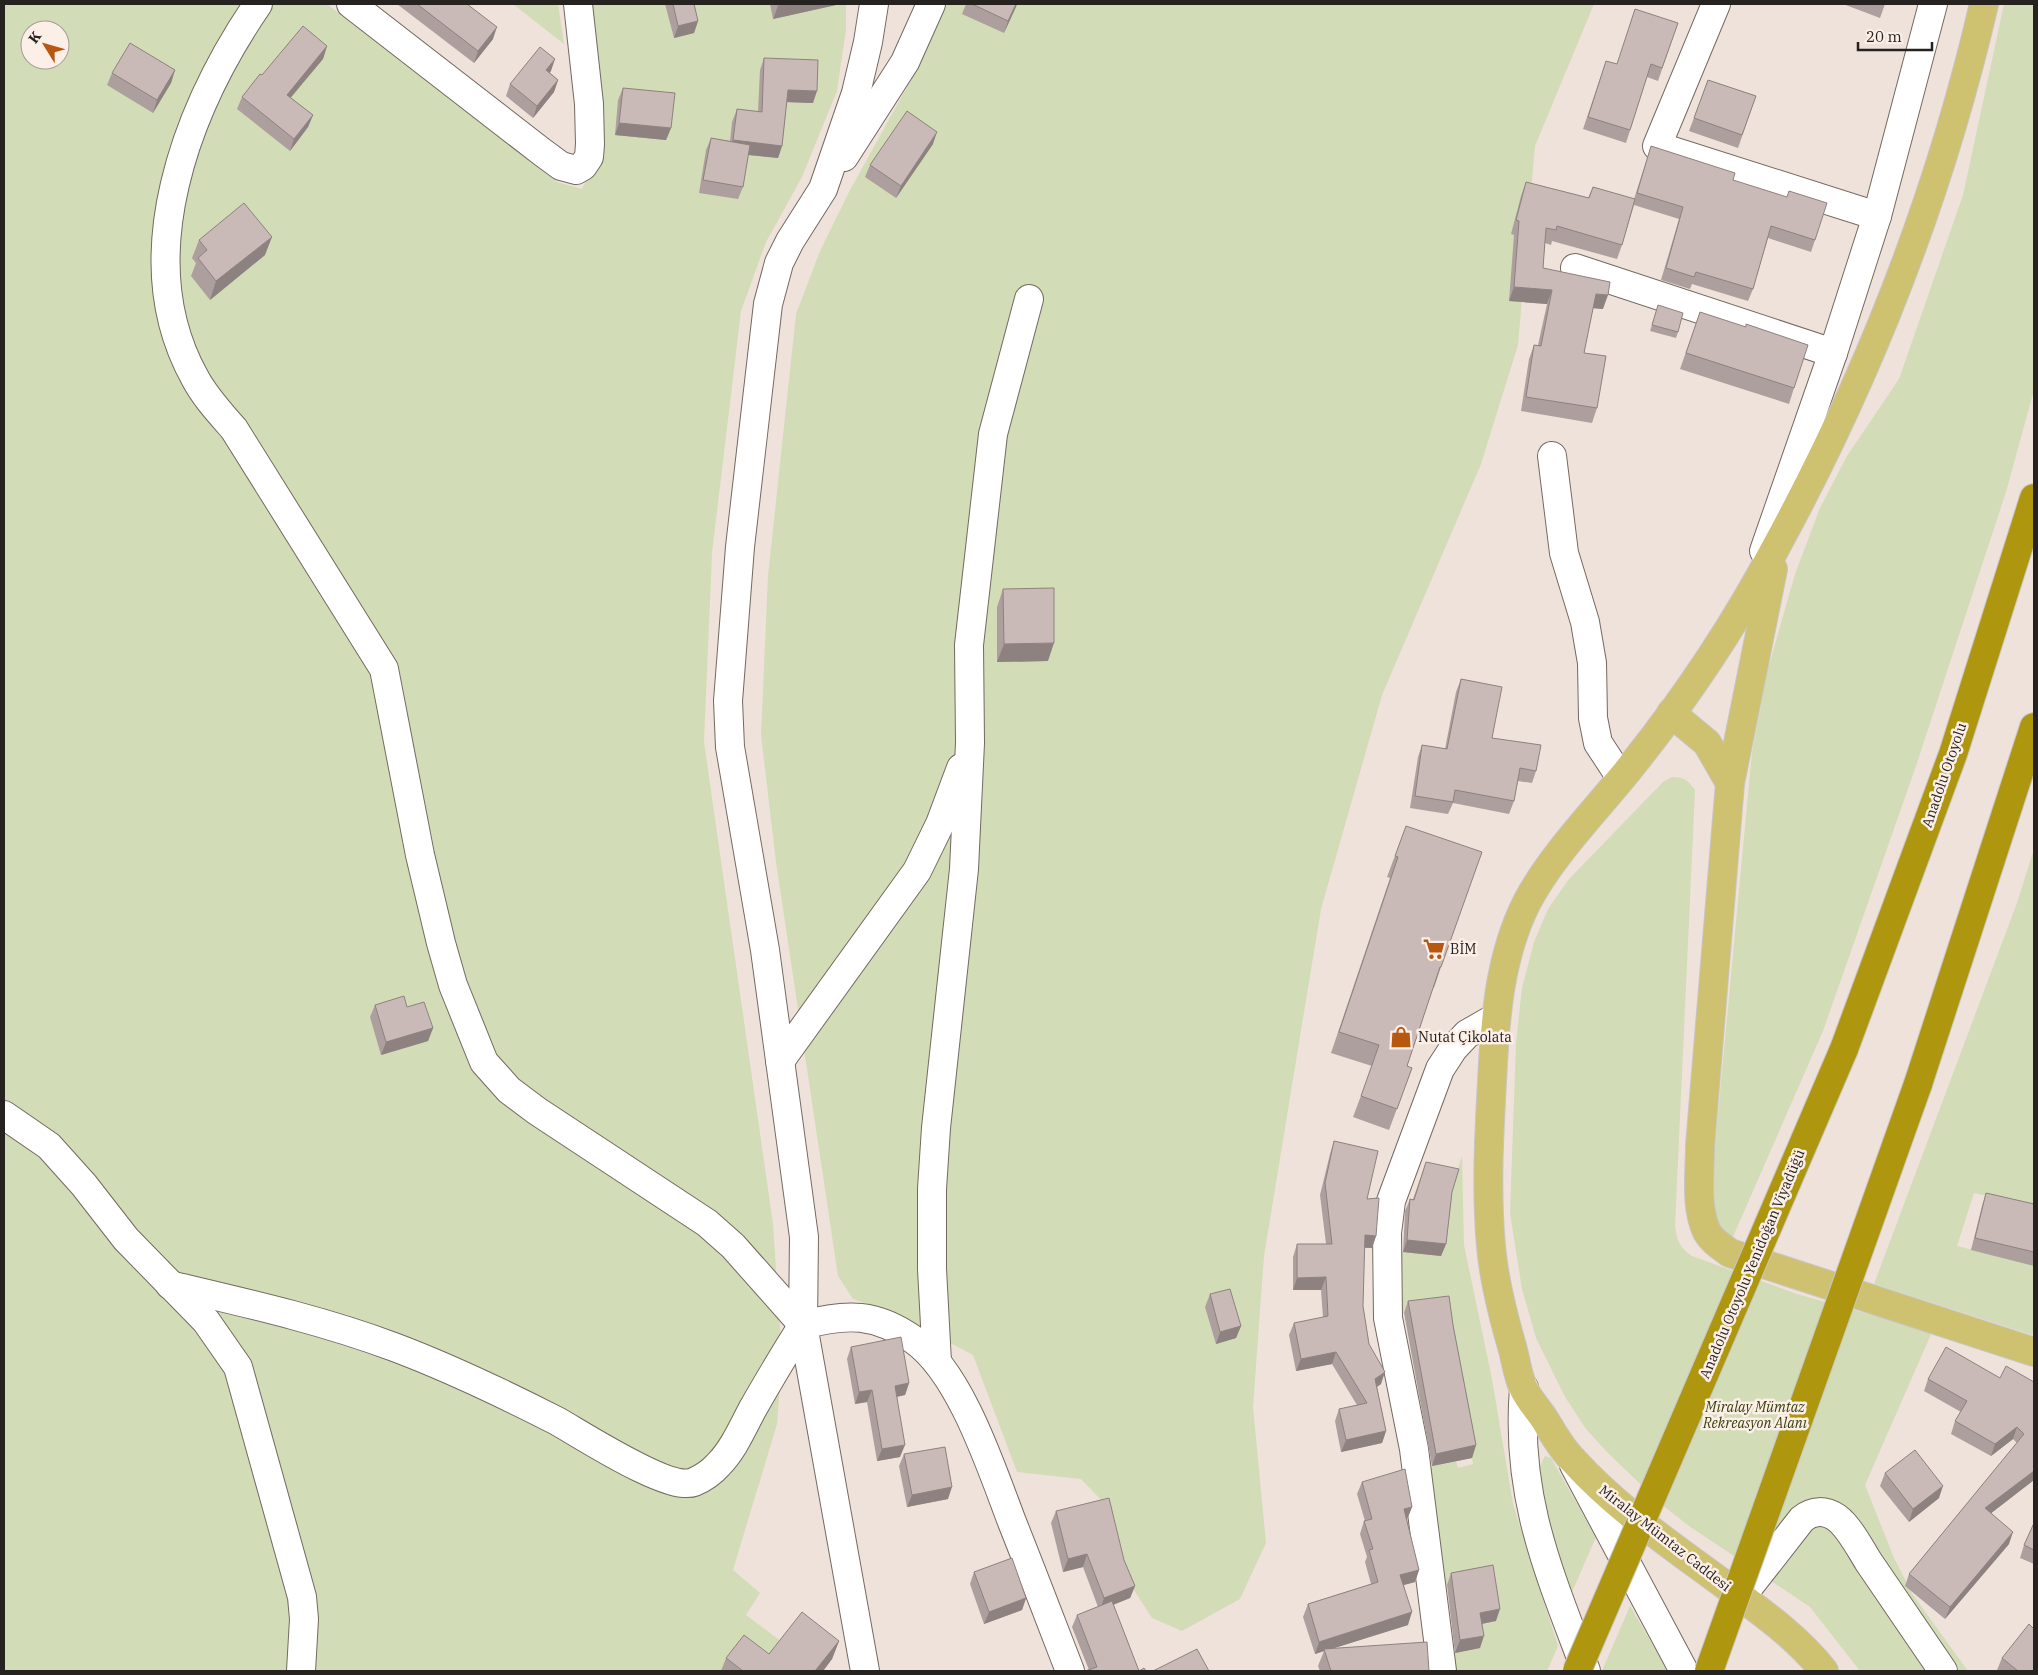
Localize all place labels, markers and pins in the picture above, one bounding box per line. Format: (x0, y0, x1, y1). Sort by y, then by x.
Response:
supermarket icon: BİM (1421, 936, 1447, 962)
place label: BİM (1450, 940, 1476, 958)
shop icon: Nutat Çikolata (1388, 1024, 1414, 1050)
place label: Nutat Çikolata (1418, 1028, 1512, 1046)

